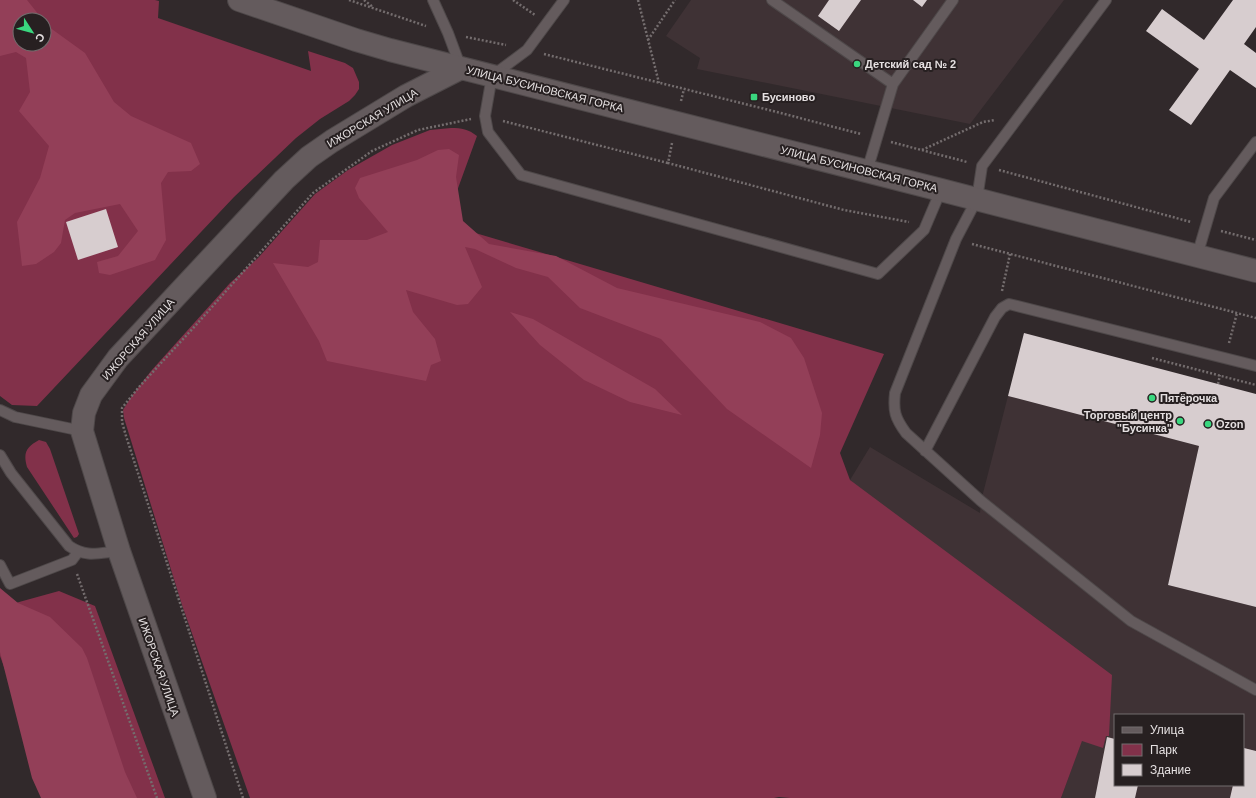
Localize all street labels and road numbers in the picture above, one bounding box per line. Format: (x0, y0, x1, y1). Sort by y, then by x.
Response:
street label: УЛИЦА БУСИНОВСКАЯ ГОРКА (465, 64, 625, 114)
street label: ИЖОРСКАЯ УЛИЦА (325, 86, 420, 150)
street label: УЛИЦА БУСИНОВСКАЯ ГОРКА (779, 144, 939, 194)
street label: ИЖОРСКАЯ УЛИЦА (100, 296, 177, 382)
street label: ИЖОРСКАЯ УЛИЦА (136, 616, 182, 719)

